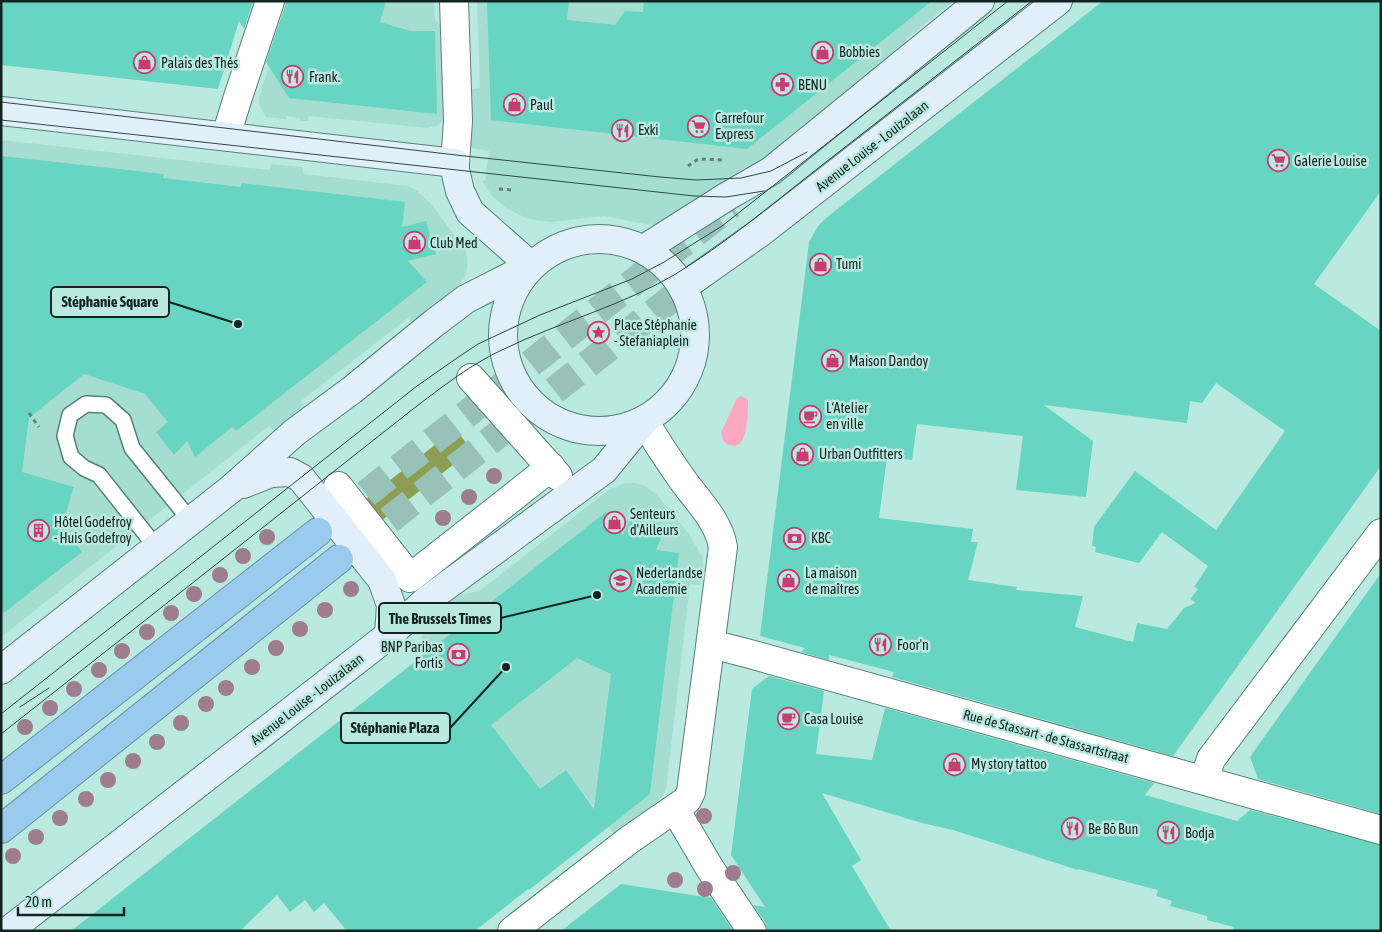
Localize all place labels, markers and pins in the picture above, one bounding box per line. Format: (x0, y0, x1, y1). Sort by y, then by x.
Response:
shop icon: Bobbies (811, 40, 835, 64)
place label: Bobbies (839, 44, 880, 60)
shop icon: Palais des Thés (133, 51, 157, 75)
place label: Palais des Thés (161, 55, 238, 71)
restaurant icon: Frank. (281, 65, 305, 89)
place label: Frank. (309, 69, 340, 85)
pharmacy icon: BENU (770, 73, 794, 97)
place label: BENU (798, 77, 827, 93)
shop icon: Paul (502, 93, 526, 117)
place label: Paul (530, 97, 554, 113)
place label: Carrefour Express (715, 110, 765, 142)
supermarket icon: Carrefour Express (687, 114, 711, 138)
restaurant icon: Exki (610, 118, 634, 142)
place label: Exki (638, 122, 659, 138)
supermarket icon: Galerie Louise (1266, 149, 1290, 173)
place label: Galerie Louise (1294, 153, 1367, 169)
shop icon: Club Med (402, 231, 426, 255)
place label: Club Med (430, 235, 478, 251)
shop icon: Tumi (808, 252, 832, 276)
place label: Tumi (836, 256, 862, 272)
callout: Stéphanie Square (51, 287, 169, 317)
place label: Place Stéphanie - Stefaniaplein (614, 317, 697, 349)
place icon: Place Stéphanie - Stefaniaplein (586, 321, 610, 345)
shop icon: Maison Dandoy (821, 349, 845, 373)
place label: Maison Dandoy (849, 353, 929, 369)
place label: L‘Atelier en ville (826, 400, 869, 432)
cafe icon: L‘Atelier en ville (798, 404, 822, 428)
shop icon: Urban Outfitters (791, 442, 815, 466)
place label: Urban Outfitters (819, 446, 903, 462)
place label: Senteurs d'Ailleurs (630, 506, 679, 538)
shop icon: Senteurs d'Ailleurs (602, 510, 626, 534)
place label: Hôtel Godefroy - Huis Godefroy (54, 514, 132, 546)
building icon: Hôtel Godefroy - Huis Godefroy (26, 518, 50, 542)
bank icon: KBC (783, 526, 807, 550)
place label: KBC (811, 530, 831, 546)
place label: Nederlandse Academie (636, 565, 703, 597)
place label: La maison de maîtres (805, 565, 859, 597)
school or university icon: Nederlandse Academie (608, 569, 632, 593)
shop icon: La maison de maîtres (777, 569, 801, 593)
callout: The Brussels Times (379, 603, 501, 633)
restaurant icon: Foor'n (869, 633, 893, 657)
place label: Foor'n (897, 637, 929, 653)
place label: BNP Paribas Fortis (381, 639, 443, 671)
bank icon: BNP Paribas Fortis (447, 643, 471, 667)
cafe icon: Casa Louise (776, 707, 800, 731)
place label: Casa Louise (804, 711, 863, 727)
callout: Stéphanie Plaza (341, 713, 450, 743)
shop icon: My story tattoo (943, 752, 967, 776)
place label: My story tattoo (971, 756, 1047, 772)
restaurant icon: Be Bō Bun (1060, 817, 1084, 841)
place label: Be Bō Bun (1088, 821, 1138, 837)
restaurant icon: Bodja (1157, 821, 1181, 845)
place label: Bodja (1185, 825, 1215, 841)

